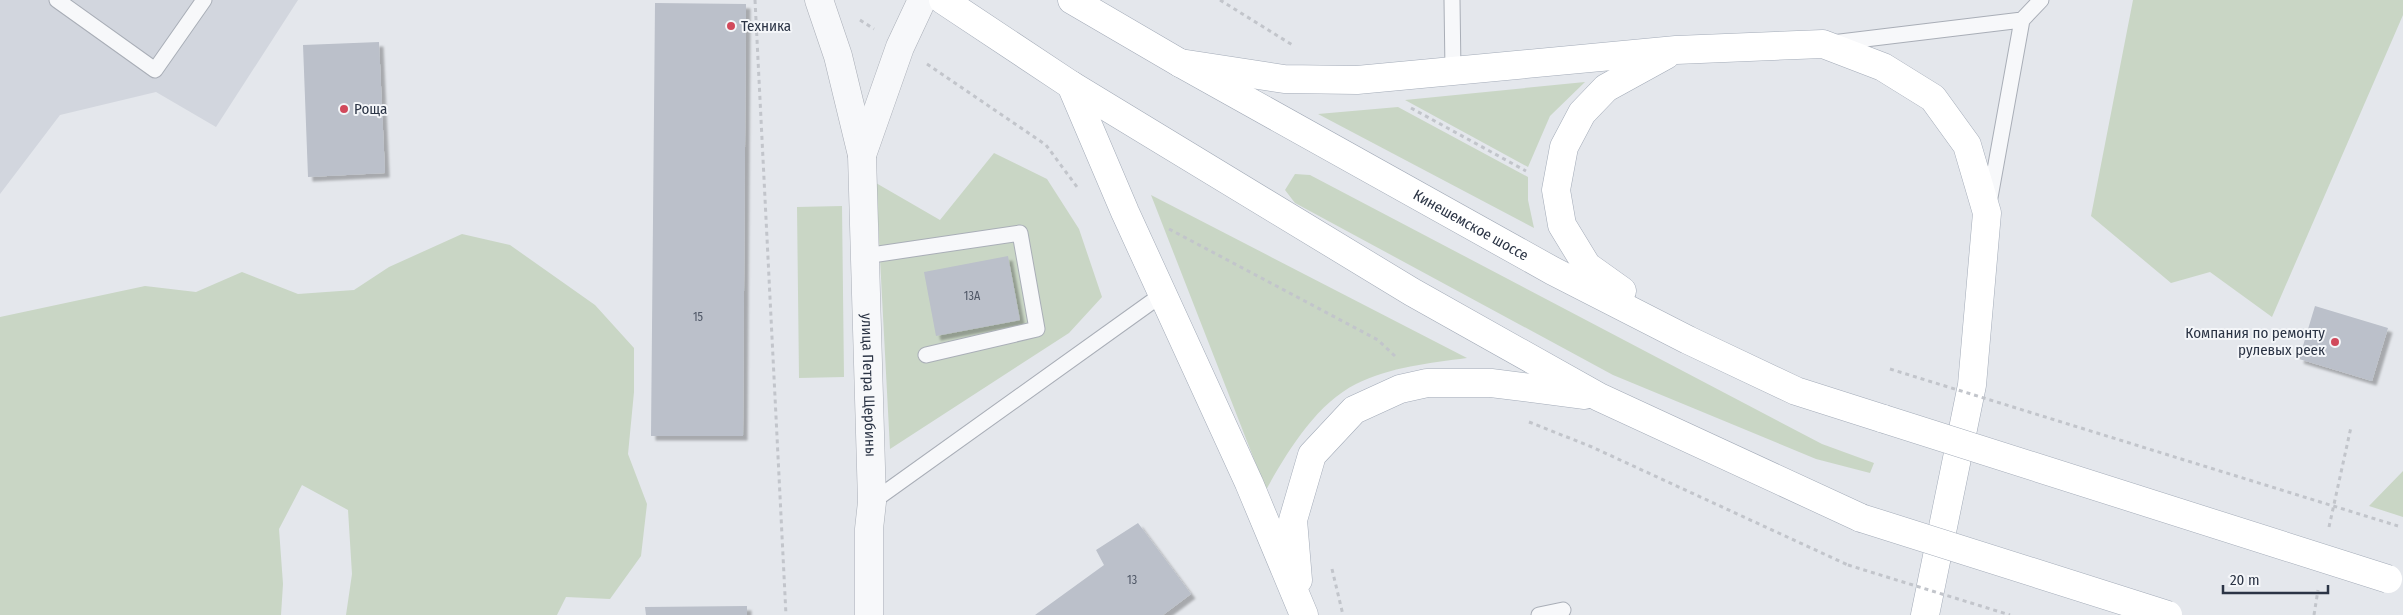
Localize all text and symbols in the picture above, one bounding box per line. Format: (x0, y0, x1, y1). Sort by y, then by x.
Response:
place label: Техника (741, 17, 791, 35)
marker: Техника (725, 20, 737, 32)
place label: Роща (354, 100, 387, 118)
marker: Роща (338, 103, 350, 115)
street label: Кинешемское шоссе (1410, 186, 1532, 265)
house number: 13А (964, 289, 981, 303)
house number: 15 (693, 310, 704, 324)
street label: улица Петра Щербины (858, 313, 880, 457)
place label: Компания по ремонту рулевых реек (2185, 324, 2325, 359)
marker: Компания по ремонту рулевых реек (2329, 336, 2341, 348)
scale bar (2223, 562, 2328, 594)
text: 20 m (2230, 571, 2260, 589)
house number: 13 (1127, 573, 1137, 587)

